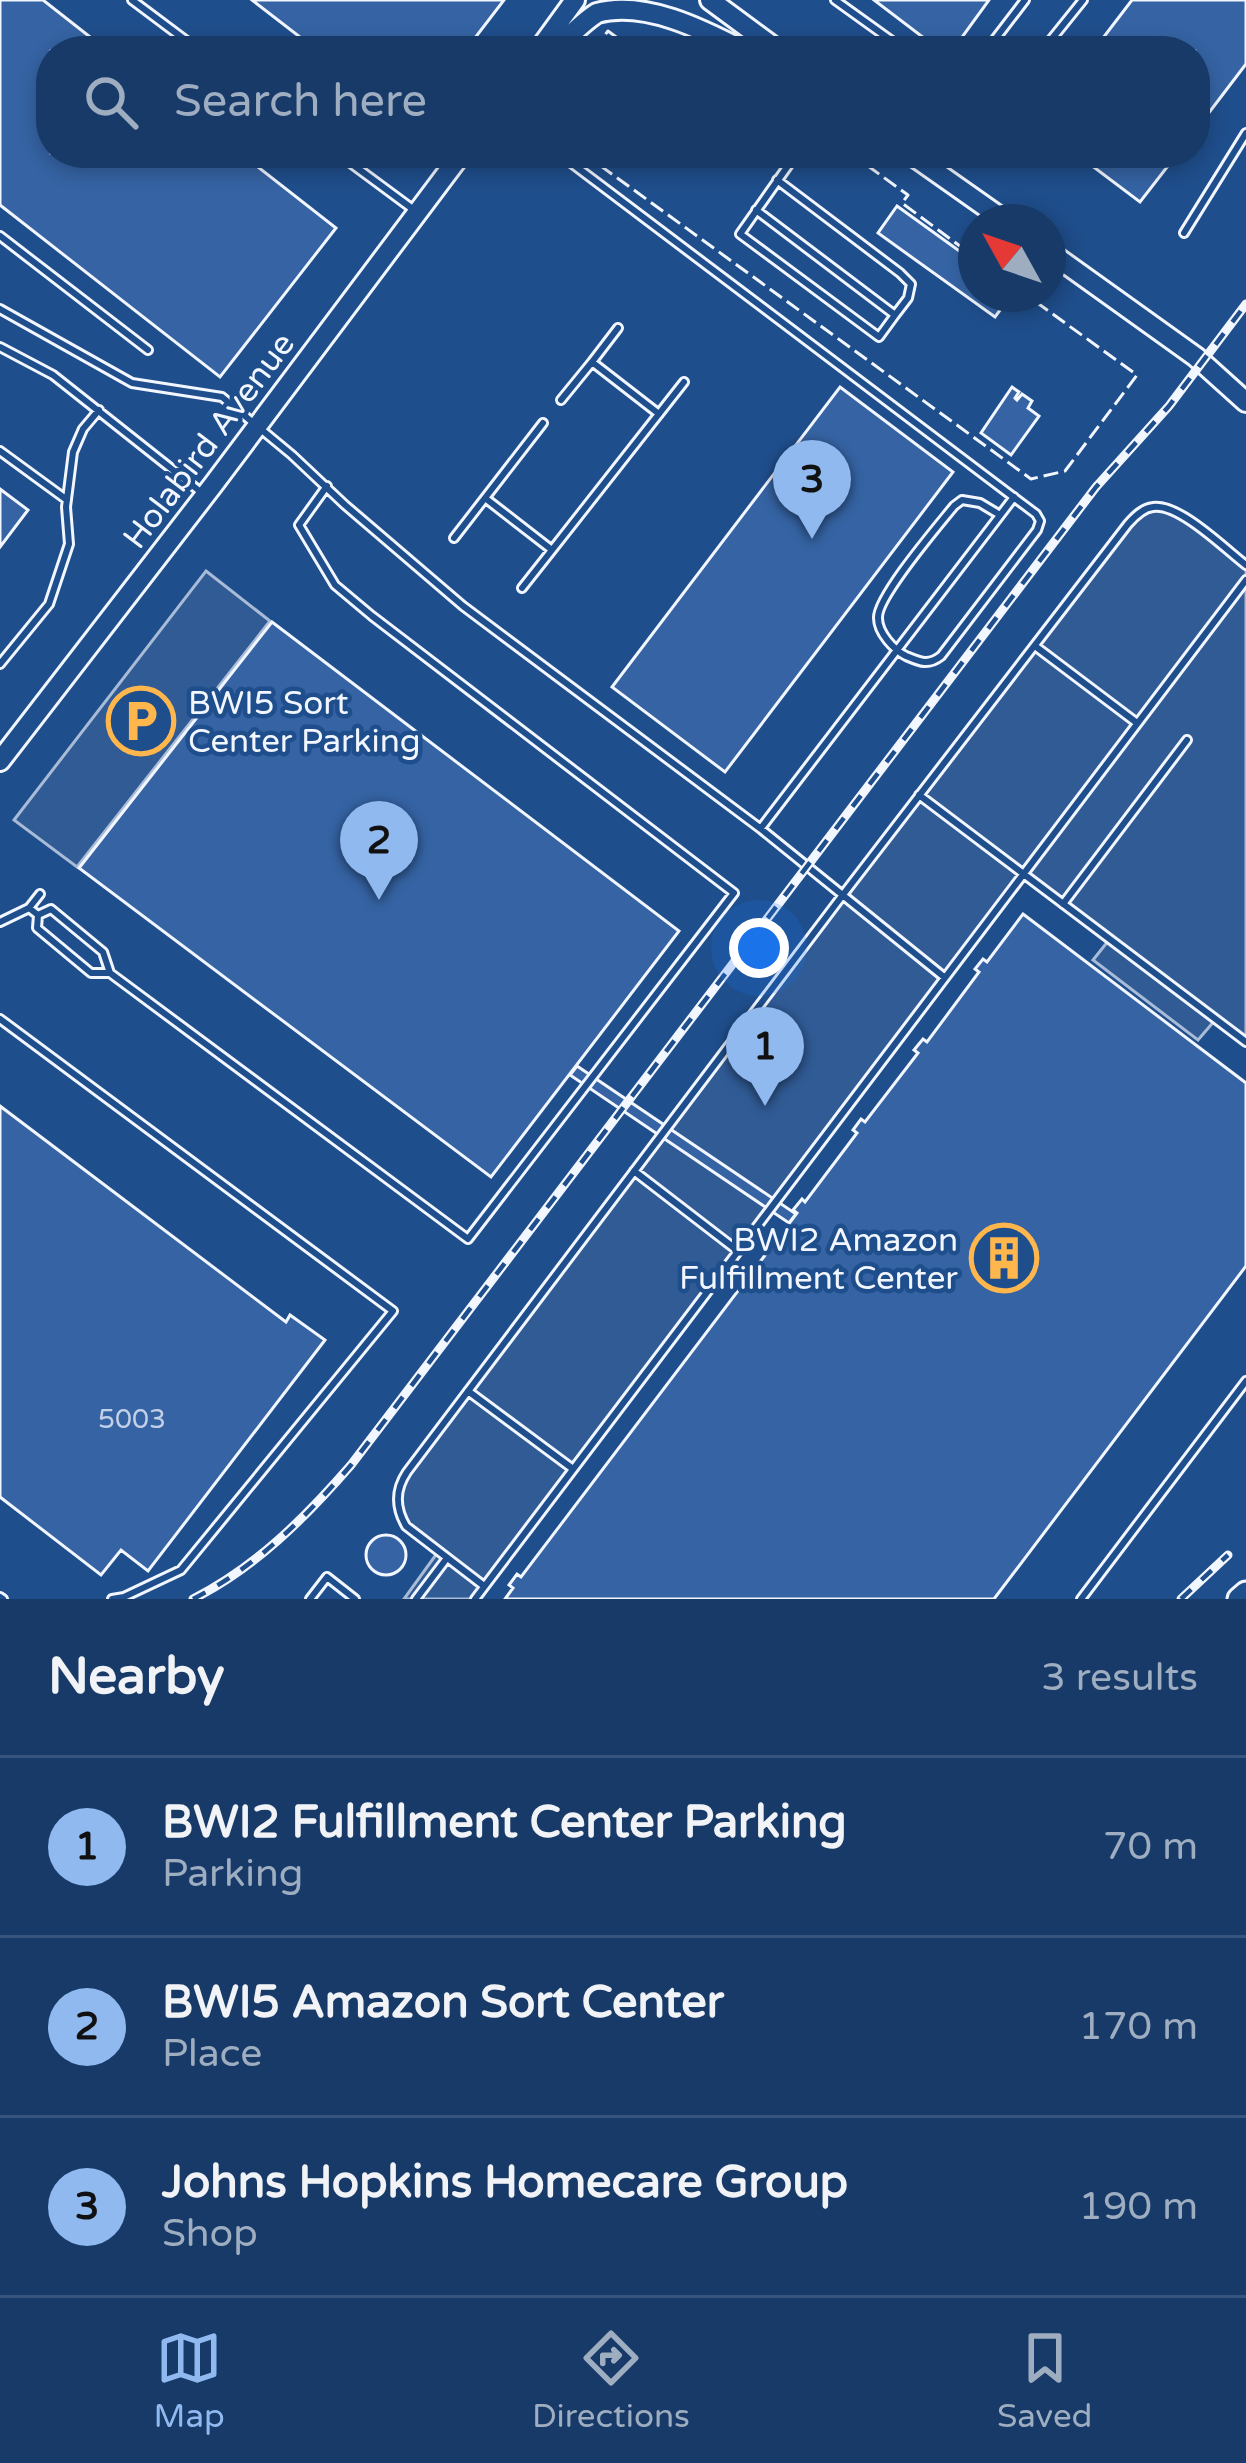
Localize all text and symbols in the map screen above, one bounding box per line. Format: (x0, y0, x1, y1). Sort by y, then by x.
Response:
search box (36, 36, 1210, 168)
icon: search (78, 69, 144, 135)
text: Search here (174, 75, 427, 129)
north arrow (958, 204, 1066, 312)
street label: Holabird Avenue (115, 325, 303, 556)
pin: 3 (773, 440, 851, 539)
place label: BWI5 Sort Center Parking (188, 684, 421, 761)
parking icon: BWI5 Sort Center Parking (106, 686, 176, 756)
pin: 2 (340, 801, 418, 900)
your location (729, 918, 789, 978)
pin: 1 (726, 1007, 804, 1106)
place label: BWI2 Amazon Fulfillment Center (679, 1221, 958, 1298)
building icon: BWI2 Amazon Fulfillment Center (969, 1223, 1039, 1293)
house number: 5003 (98, 1403, 166, 1436)
text: Nearby (48, 1646, 225, 1708)
text: 3 results (1041, 1654, 1198, 1701)
text: BWI2 Fulfillment Center Parking (162, 1796, 847, 1850)
text: 1 (75, 1823, 99, 1870)
text: 70 m (1103, 1823, 1198, 1870)
text: Parking (162, 1850, 303, 1897)
text: BWI5 Amazon Sort Center (162, 1976, 724, 2030)
text: 2 (75, 2003, 99, 2050)
text: 170 m (1079, 2003, 1198, 2050)
text: Place (162, 2030, 262, 2077)
text: Johns Hopkins Homecare Group (162, 2156, 848, 2210)
text: 3 (75, 2183, 99, 2230)
text: 190 m (1079, 2183, 1198, 2230)
text: Shop (162, 2210, 258, 2257)
tab: Map (154, 2325, 225, 2436)
tab: Directions (532, 2325, 690, 2436)
tab: Saved (997, 2325, 1092, 2436)

